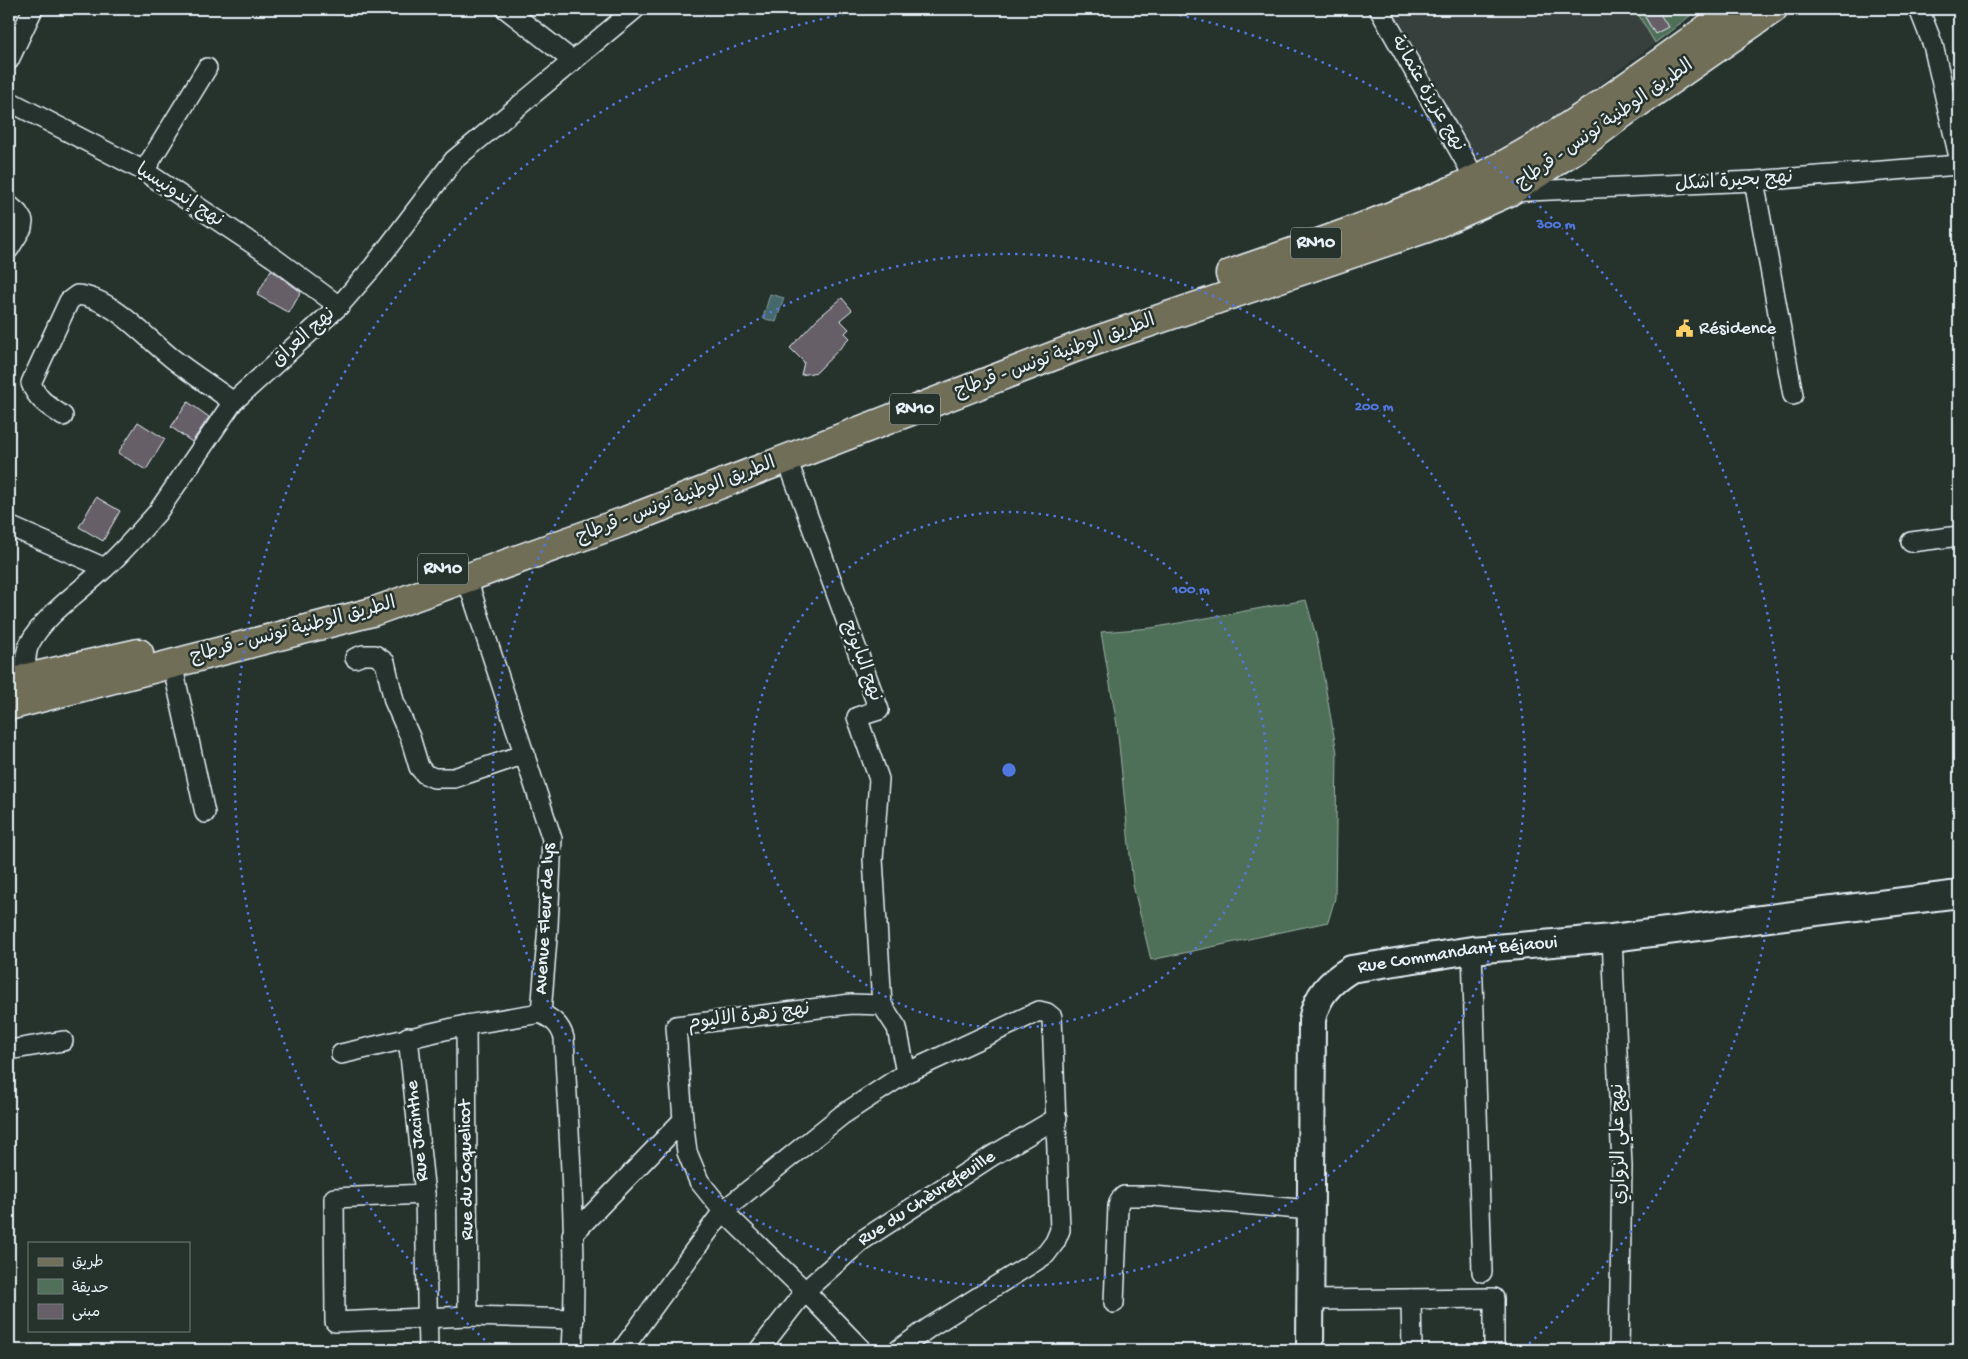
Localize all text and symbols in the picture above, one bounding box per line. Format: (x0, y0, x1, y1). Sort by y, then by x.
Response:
street label: نهج عزيزة عثمانة (1385, 32, 1469, 156)
street label: الطريق الوطنية تونس - قرطاج (1511, 55, 1699, 195)
street label: نهج إندونيسيا (131, 159, 227, 233)
street label: نهج بحيرة اشكل (1674, 166, 1794, 198)
text: 300 m (1535, 216, 1576, 234)
road number: RN10 (1291, 228, 1341, 258)
street label: نهج العراق (267, 303, 341, 373)
street label: الطريق الوطنية تونس - قرطاج (951, 310, 1159, 404)
place label: Résidence (1699, 318, 1776, 341)
public building icon: Résidence (1675, 319, 1695, 339)
road number: RN10 (890, 394, 940, 424)
text: 200 m (1355, 398, 1394, 416)
street label: الطريق الوطنية تونس - قرطاج (573, 452, 779, 550)
road number: RN10 (418, 554, 468, 584)
text: 100 m (1171, 581, 1210, 599)
street label: الطريق الوطنية تونس - قرطاج (188, 592, 398, 670)
street label: نهج البابونج (836, 617, 886, 705)
centre of rings (1000, 761, 1018, 779)
street label: Avenue Fleur de lys (531, 842, 562, 995)
street label: Rue Commandant Béjaoui (1356, 931, 1559, 979)
street label: نهج زهرة الاليوم (687, 998, 811, 1036)
street label: Rue Jacinthe (401, 1079, 435, 1183)
street label: نهج علي الزواري (1607, 1083, 1635, 1205)
street label: Rue du Coquelicot (454, 1097, 480, 1240)
street label: Rue du Chèvrefeuille (854, 1146, 1000, 1252)
legend (28, 1242, 190, 1332)
text: طريق (72, 1254, 104, 1272)
text: حديقة (72, 1280, 109, 1298)
text: مبنى (72, 1304, 100, 1322)

